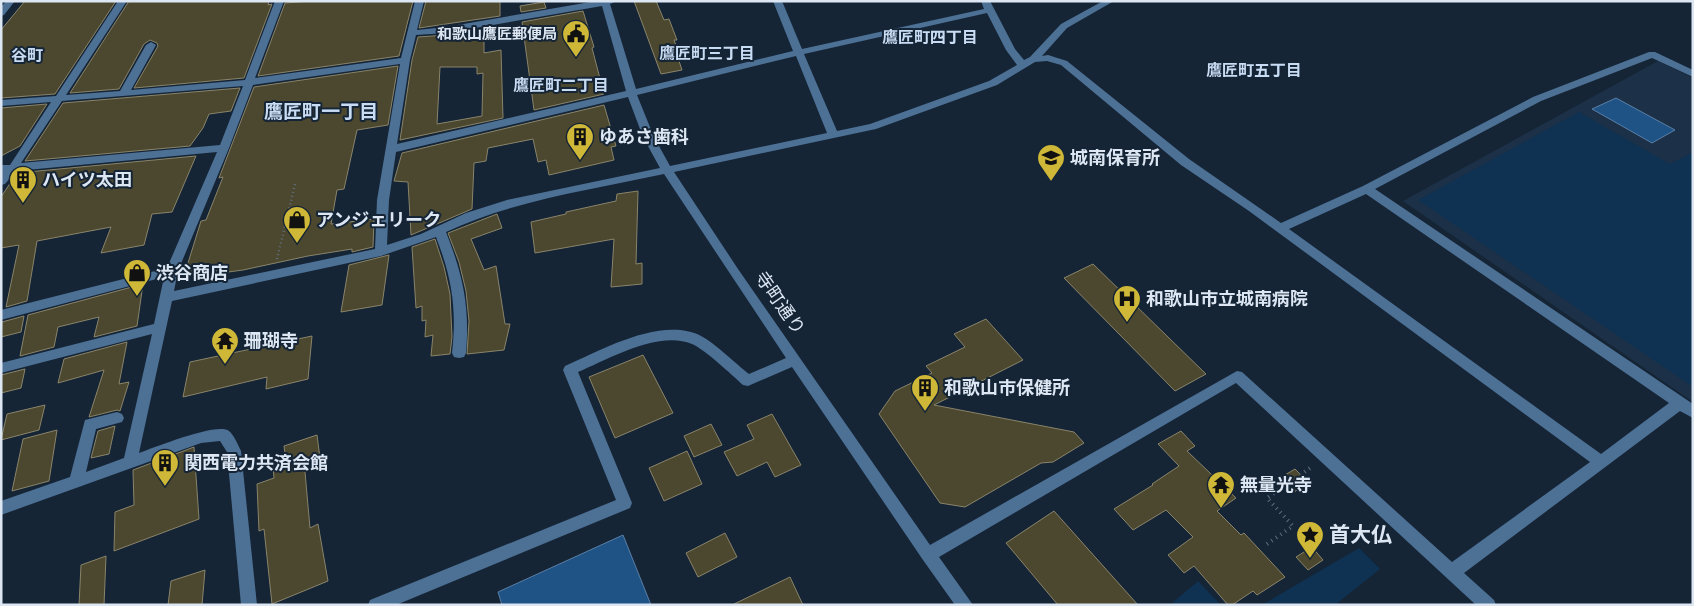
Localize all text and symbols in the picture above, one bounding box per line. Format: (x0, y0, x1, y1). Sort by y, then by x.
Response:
public building icon: 和歌山鷹匠郵便局 (561, 19, 591, 58)
place label: 和歌山鷹匠郵便局 (437, 23, 557, 45)
district label: 鷹匠町四丁目 (882, 26, 978, 49)
district label: 鷹匠町三丁目 (659, 42, 755, 65)
district label: 谷町 (11, 44, 43, 67)
district label: 鷹匠町五丁目 (1206, 59, 1302, 82)
district label: 鷹匠町二丁目 (513, 74, 609, 97)
district label: 鷹匠町一丁目 (264, 98, 378, 125)
building icon: ゆあさ歯科 (565, 122, 595, 161)
place label: ゆあさ歯科 (599, 124, 689, 150)
school or university icon: 城南保育所 (1036, 143, 1066, 182)
place label: 城南保育所 (1070, 145, 1160, 171)
building icon: ハイツ太田 (8, 165, 38, 204)
place label: ハイツ太田 (42, 167, 132, 193)
shop icon: アンジェリーク (282, 205, 312, 244)
place label: アンジェリーク (316, 207, 441, 233)
shop icon: 渋谷商店 (122, 258, 152, 297)
place label: 渋谷商店 (156, 260, 228, 286)
street label: 寺町通り (749, 266, 811, 340)
hospital icon: 和歌山市立城南病院 (1112, 284, 1142, 323)
place label: 和歌山市立城南病院 (1146, 286, 1308, 312)
temple icon: 珊瑚寺 (210, 326, 240, 365)
place label: 珊瑚寺 (244, 328, 298, 354)
building icon: 和歌山市保健所 (910, 373, 940, 412)
place label: 和歌山市保健所 (944, 375, 1070, 401)
building icon: 関西電力共済会館 (150, 448, 180, 487)
place label: 関西電力共済会館 (184, 450, 328, 476)
temple icon: 無量光寺 (1206, 470, 1236, 509)
place label: 無量光寺 (1240, 472, 1312, 498)
place icon: 首大仏 (1295, 520, 1325, 559)
place label: 首大仏 (1329, 520, 1392, 550)

